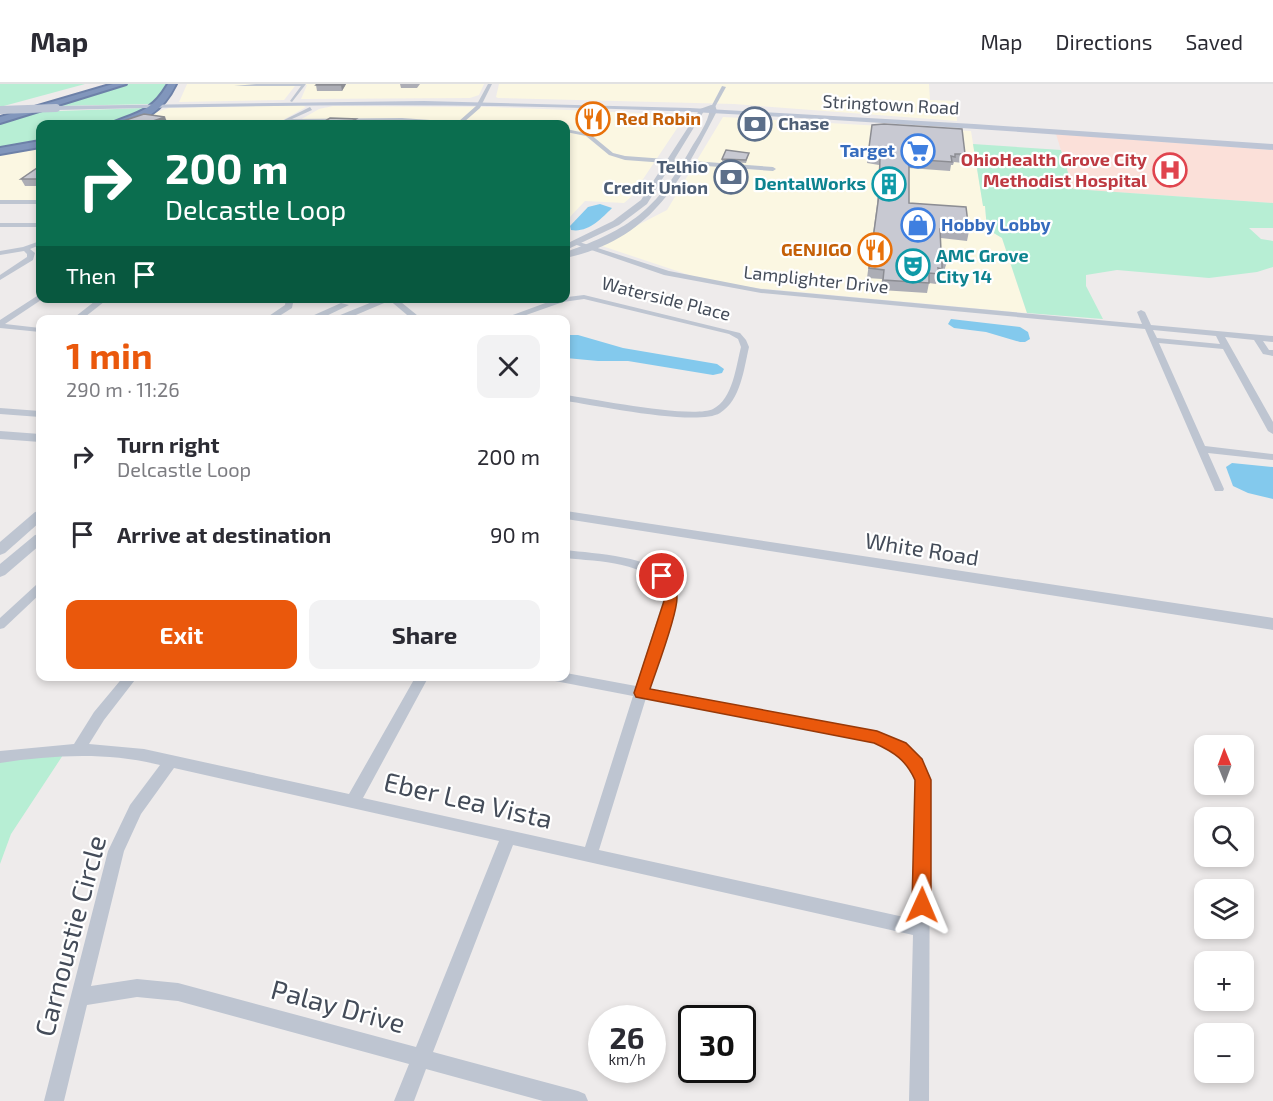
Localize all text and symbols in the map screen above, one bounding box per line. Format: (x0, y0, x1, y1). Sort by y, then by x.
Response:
text: Map (30, 24, 88, 58)
text: Map (980, 29, 1023, 54)
text: Directions (1056, 29, 1152, 54)
text: Saved (1185, 29, 1243, 54)
street label: Stringtown Road (822, 89, 960, 119)
restaurant icon: Red Robin (575, 101, 611, 137)
bank icon: Chase (737, 106, 773, 142)
place label: Red Robin (616, 107, 701, 129)
place label: Chase (778, 112, 829, 134)
supermarket icon: Target (900, 133, 936, 169)
place label: Target (840, 139, 896, 161)
text: 200 m (165, 142, 288, 192)
icon: right (66, 144, 144, 222)
place label: OhioHealth Grove City Methodist Hospital (961, 148, 1148, 191)
hospital icon: OhioHealth Grove City Methodist Hospital (1152, 152, 1188, 188)
place label: Telhio Credit Union (603, 155, 708, 198)
bank icon: Telhio Credit Union (713, 159, 749, 195)
building icon: DentalWorks (871, 166, 907, 202)
place label: DentalWorks (754, 172, 866, 194)
text: Delcastle Loop (165, 193, 346, 225)
shop icon: Hobby Lobby (900, 207, 936, 243)
place label: Hobby Lobby (941, 213, 1051, 235)
restaurant icon: GENJIGO (857, 232, 893, 268)
place label: GENJIGO (781, 238, 852, 260)
place label: AMC Grove City 14 (936, 244, 1029, 287)
theatre icon: AMC Grove City 14 (895, 248, 931, 284)
icon: arrive (128, 258, 161, 291)
street label: Lamplighter Drive (742, 260, 890, 298)
text: Then (66, 262, 116, 288)
street label: Waterside Place (599, 271, 733, 325)
text: 1 min (66, 333, 153, 376)
button: close (477, 335, 540, 398)
text: 290 m · 11:26 (66, 377, 180, 401)
text: Turn right (117, 431, 219, 457)
icon: right (66, 440, 99, 473)
text: 200 m (477, 443, 540, 469)
text: Delcastle Loop (117, 457, 251, 481)
icon: arrive (66, 518, 99, 551)
text: Arrive at destination (117, 521, 331, 547)
text: 90 m (490, 521, 540, 547)
street label: White Road (863, 526, 981, 570)
pin (636, 550, 687, 601)
icon: arrive (645, 559, 678, 592)
button: Exit (66, 600, 297, 669)
button: Share (309, 600, 540, 669)
north arrow (1194, 735, 1254, 795)
map controls (1194, 735, 1254, 1083)
street label: Eber Lea Vista (381, 764, 556, 834)
button: search (1194, 807, 1254, 867)
street label: Carnoustie Circle (27, 831, 111, 1040)
position arrow (890, 873, 954, 937)
button: layers (1194, 879, 1254, 939)
button: + (1194, 951, 1254, 1011)
street label: Palay Drive (268, 972, 409, 1039)
speed limit sign: 30 (678, 1005, 756, 1083)
text: 26 (609, 1019, 645, 1055)
button: − (1194, 1023, 1254, 1083)
text: km/h (608, 1050, 646, 1068)

